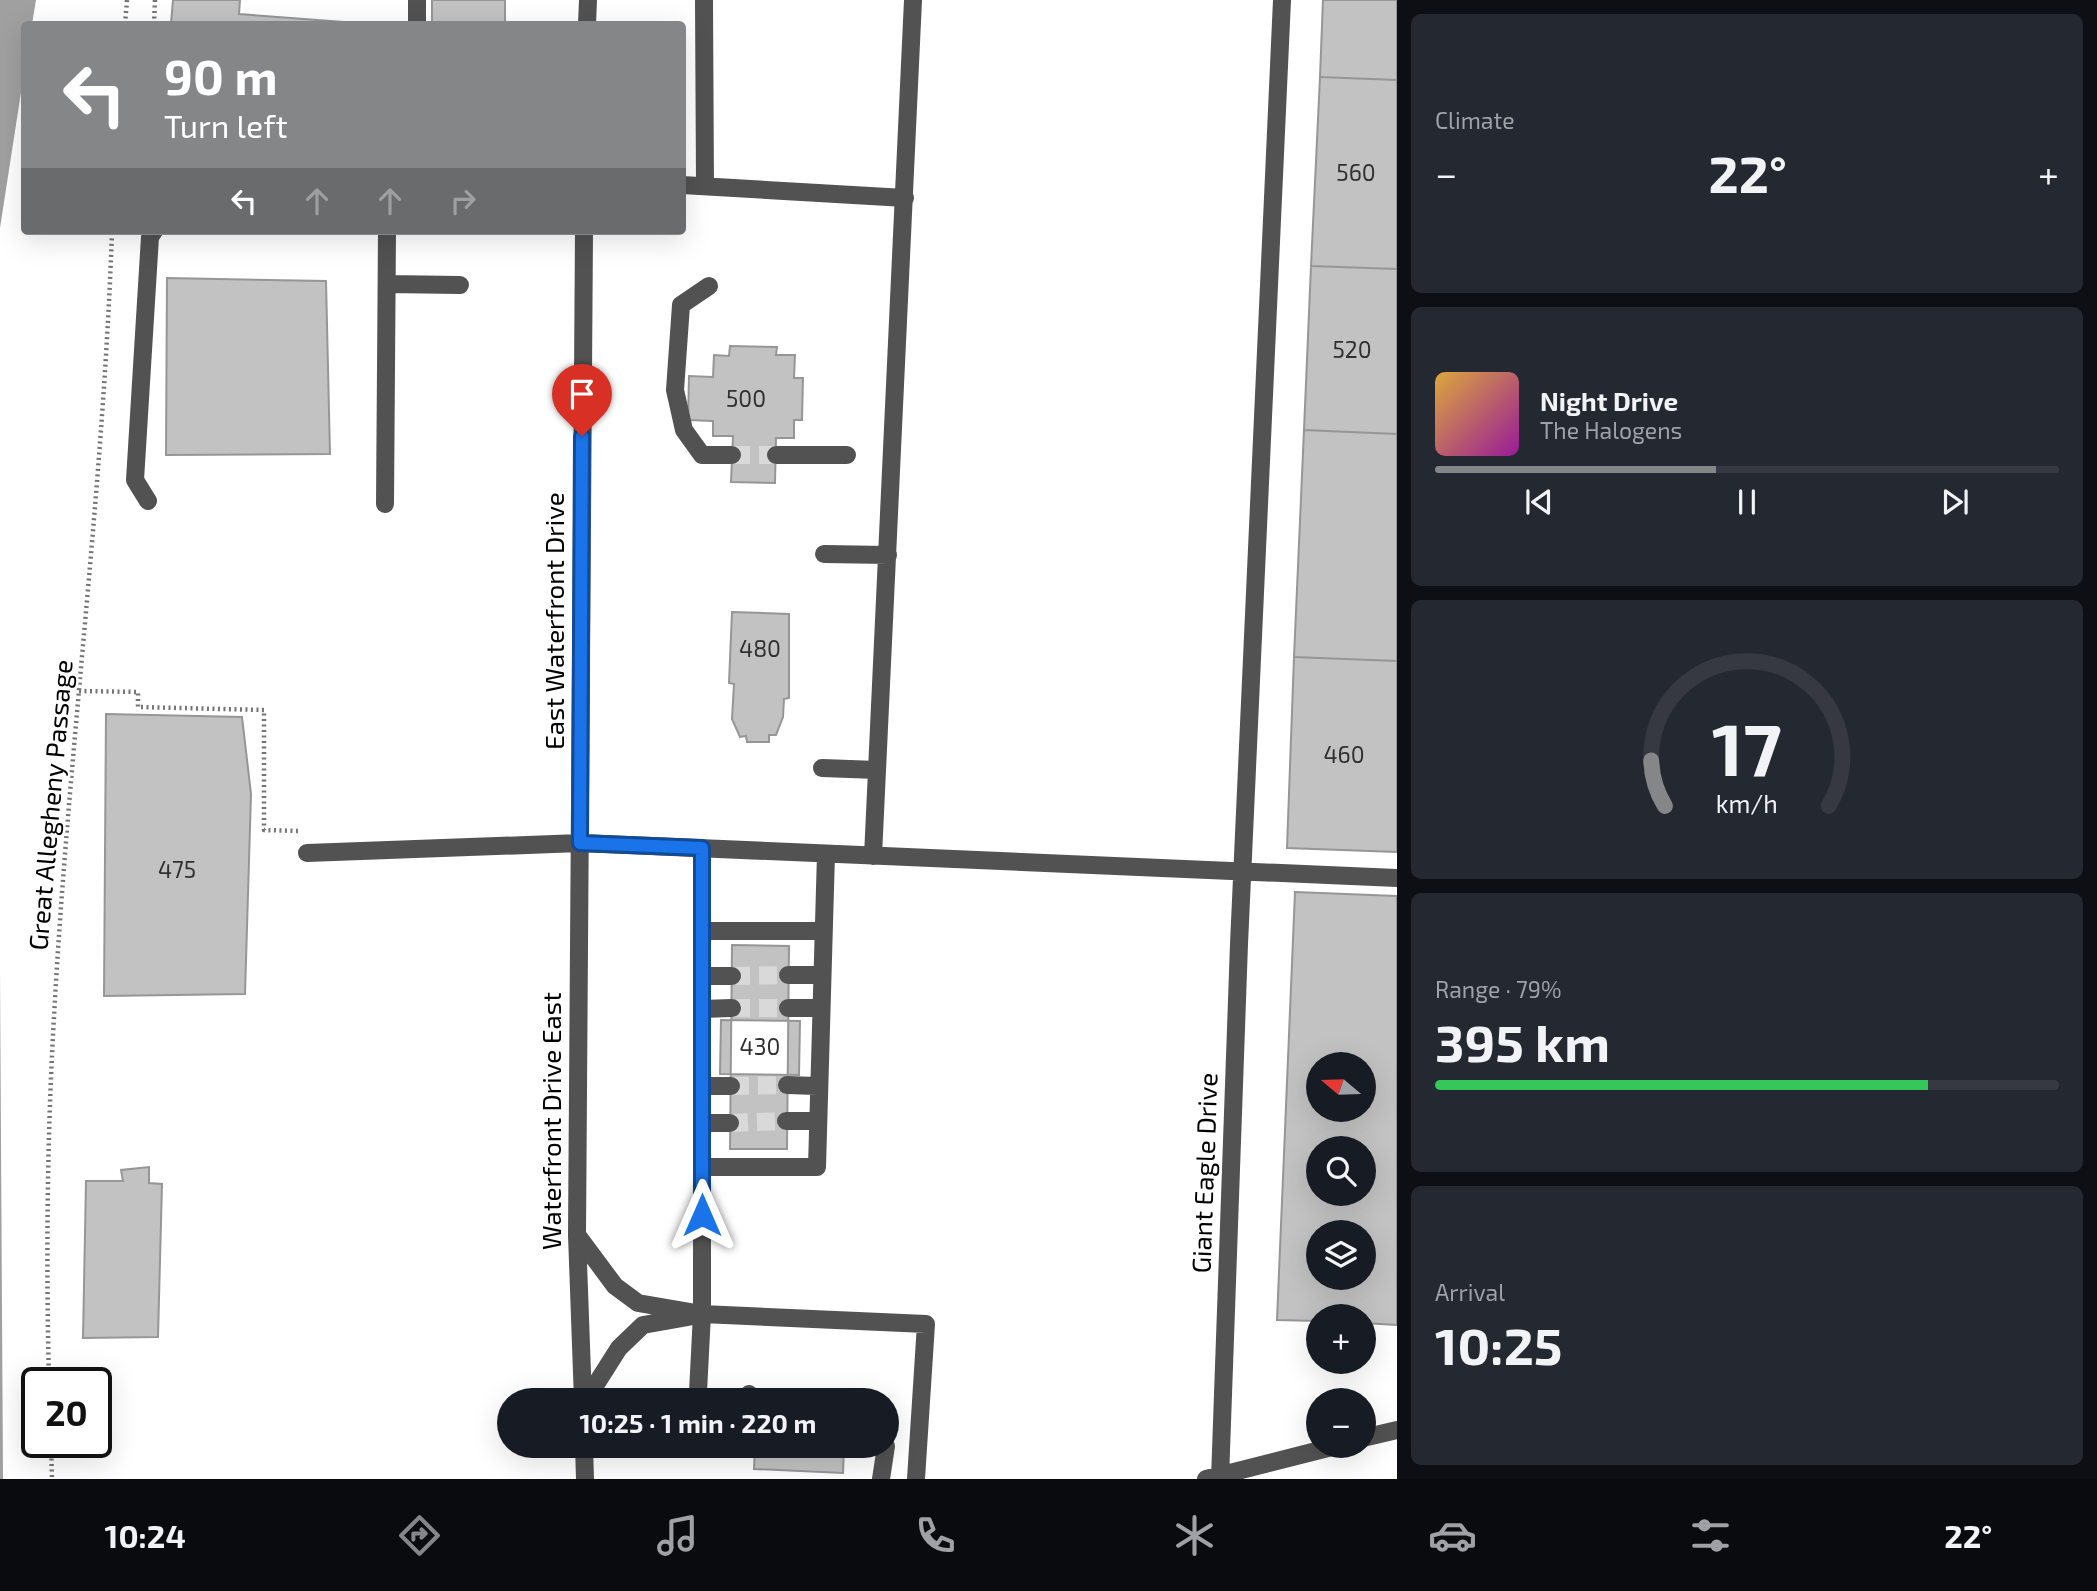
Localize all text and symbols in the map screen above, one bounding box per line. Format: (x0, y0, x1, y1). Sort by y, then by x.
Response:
text: 90 m (164, 46, 278, 105)
icon: left (49, 49, 140, 140)
text: Turn left (164, 106, 288, 144)
text: Climate (1435, 106, 1515, 134)
text: 22° (1708, 141, 1787, 203)
text: − (1435, 150, 1457, 196)
text: + (2038, 150, 2059, 196)
house number: 560 (1336, 158, 1376, 186)
icon: left (225, 182, 263, 220)
icon: ahead (298, 182, 336, 220)
icon: ahead (371, 182, 409, 220)
icon: right (444, 182, 482, 220)
house number: 520 (1332, 335, 1372, 363)
pin (552, 364, 612, 436)
icon: arrive (563, 375, 601, 413)
house number: 500 (726, 384, 766, 412)
text: Night Drive (1540, 385, 1678, 416)
text: The Halogens (1540, 416, 1682, 444)
icon: previous (1520, 483, 1558, 521)
icon: pause (1728, 483, 1766, 521)
icon: next (1936, 483, 1974, 521)
street label: East Waterfront Drive (538, 492, 569, 750)
house number: 480 (739, 634, 781, 662)
street label: Great Allegheny Passage (21, 658, 78, 951)
text: 17 (1712, 703, 1782, 791)
house number: 460 (1323, 740, 1365, 768)
text: km/h (1716, 787, 1778, 817)
house number: 475 (158, 855, 196, 883)
text: Range · 79% (1435, 975, 1561, 1003)
street label: Waterfront Drive East (535, 992, 566, 1250)
text: 395 km (1435, 1010, 1610, 1072)
house number: 430 (740, 1032, 780, 1060)
north arrow (1306, 1052, 1376, 1122)
map controls (1306, 1052, 1376, 1458)
street label: Giant Eagle Drive (1185, 1072, 1222, 1274)
button: search (1306, 1136, 1376, 1206)
position arrow (665, 1178, 739, 1252)
button: layers (1306, 1220, 1376, 1290)
text: Arrival (1435, 1278, 1505, 1306)
button: + (1306, 1304, 1376, 1374)
text: 10:25 (1435, 1313, 1563, 1375)
speed limit sign: 20 (21, 1367, 112, 1458)
button: − (1306, 1388, 1376, 1458)
text: 10:25 · 1 min · 220 m (580, 1407, 817, 1438)
icon: directions (395, 1511, 444, 1560)
icon: music (653, 1511, 702, 1560)
icon: phone (911, 1511, 960, 1560)
icon: climate (1170, 1511, 1219, 1560)
icon: car (1428, 1511, 1477, 1560)
icon: filters (1686, 1511, 1735, 1560)
text: 10:24 (105, 1516, 186, 1554)
text: 22° (1944, 1516, 1992, 1554)

